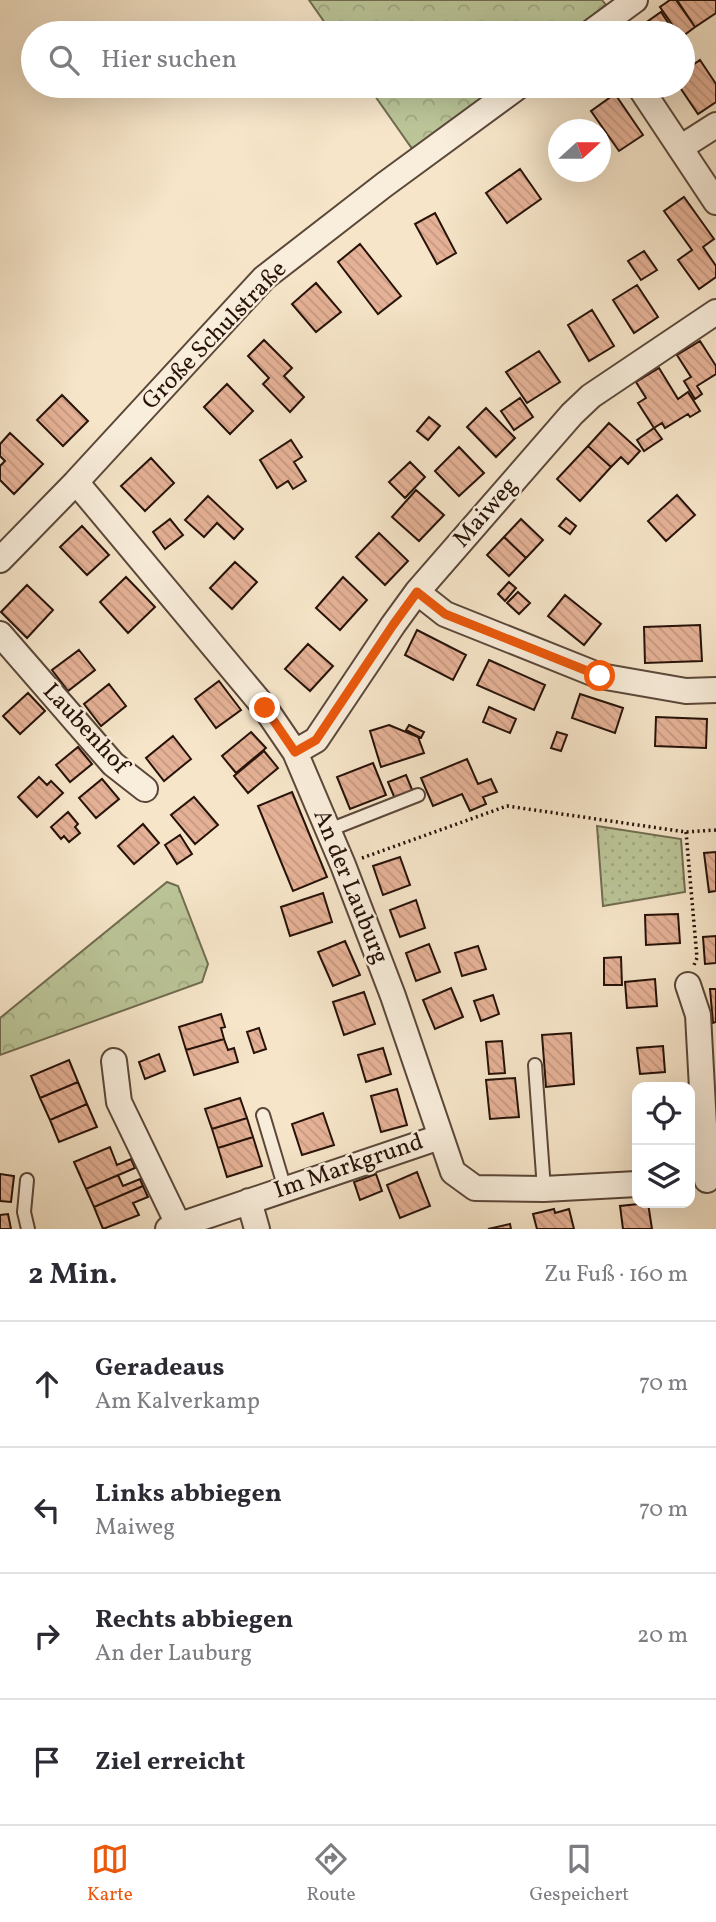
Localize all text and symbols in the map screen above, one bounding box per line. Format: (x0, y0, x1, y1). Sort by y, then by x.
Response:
search box (21, 21, 695, 98)
icon: search (45, 41, 83, 79)
text: Hier suchen (101, 42, 237, 78)
north arrow (548, 119, 611, 182)
street label: Große Schulstraße (135, 254, 295, 418)
street label: Maiweg (446, 470, 526, 556)
route start (584, 660, 615, 691)
street label: Laubenhof (34, 676, 138, 784)
route end (249, 692, 280, 723)
street label: An der Lauburg (304, 805, 396, 969)
map controls (632, 1082, 695, 1208)
button: locate (632, 1082, 695, 1145)
street label: Im Markgrund (270, 1126, 428, 1208)
button: layers (632, 1145, 695, 1208)
text: 2 Min. (28, 1254, 117, 1296)
text: Zu Fuß · 160 m (544, 1259, 688, 1291)
text: Geradeaus (95, 1350, 224, 1386)
icon: ahead (28, 1365, 66, 1403)
text: 70 m (639, 1368, 688, 1400)
text: Am Kalverkamp (95, 1386, 260, 1418)
text: Links abbiegen (95, 1476, 282, 1512)
icon: left (28, 1491, 66, 1529)
text: 70 m (639, 1494, 688, 1526)
text: Maiweg (95, 1512, 175, 1544)
text: Rechts abbiegen (95, 1602, 293, 1638)
icon: right (28, 1617, 66, 1655)
text: 20 m (637, 1620, 688, 1652)
text: An der Lauburg (95, 1638, 252, 1670)
icon: arrive (28, 1743, 66, 1781)
text: Ziel erreicht (95, 1744, 245, 1780)
tab: Karte (87, 1840, 133, 1908)
tab: Route (307, 1840, 356, 1908)
tab: Gespeichert (529, 1840, 629, 1908)

